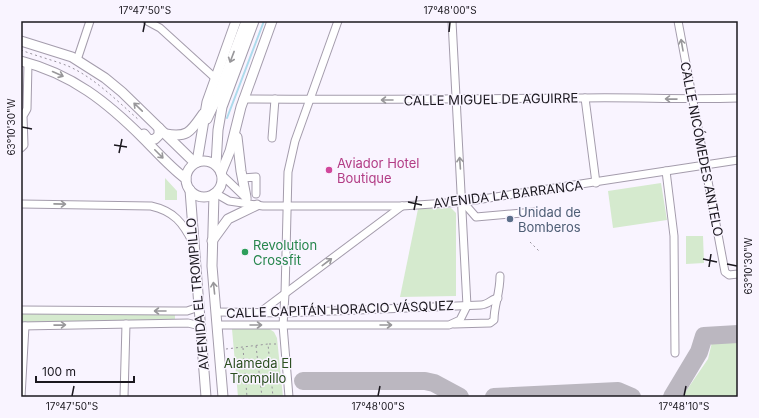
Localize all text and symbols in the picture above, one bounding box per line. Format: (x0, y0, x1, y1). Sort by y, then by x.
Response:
text: 17°47'50"S (119, 4, 171, 16)
text: 17°48'00"S (423, 4, 477, 16)
one-way arrow (678, 39, 686, 52)
one-way arrow (228, 51, 236, 63)
street label: CALLE NICÓMEDES ANTELO (677, 60, 727, 238)
one-way arrow (51, 71, 63, 78)
street label: CALLE MIGUEL DE AGUIRRE (404, 89, 578, 109)
one-way arrow (665, 95, 678, 103)
one-way arrow (381, 96, 394, 104)
text: 63°10'30"W (5, 98, 17, 156)
one-way arrow (133, 102, 143, 112)
one-way arrow (154, 149, 164, 159)
place label: Aviador Hotel Boutique (337, 155, 419, 186)
one-way arrow (457, 157, 464, 170)
marker: Aviador Hotel Boutique (324, 165, 334, 175)
street label: AVENIDA LA BARRANCA (432, 177, 584, 211)
one-way arrow (53, 201, 66, 208)
place label: Unidad de Bomberos (518, 204, 581, 235)
marker: Unidad de Bomberos (505, 214, 515, 224)
street label: AVENIDA EL TROMPILLO (182, 217, 212, 371)
place label: Revolution Crossfit (253, 237, 317, 268)
text: 63°10'30"W (742, 237, 754, 295)
marker: Revolution Crossfit (240, 247, 250, 257)
one-way arrow (322, 258, 333, 266)
one-way arrow (210, 282, 218, 295)
street label: CALLE CAPITÁN HORACIO VÁSQUEZ (226, 297, 454, 321)
one-way arrow (154, 307, 167, 315)
one-way arrow (53, 321, 66, 329)
one-way arrow (249, 321, 262, 329)
one-way arrow (379, 321, 392, 329)
park label: Alameda El Trompillo (224, 355, 292, 386)
scale bar (36, 358, 134, 384)
text: 100 m (42, 364, 76, 379)
text: 17°47'50"S (46, 400, 98, 412)
text: 17°48'00"S (351, 400, 405, 412)
text: 17°48'10"S (659, 400, 709, 412)

